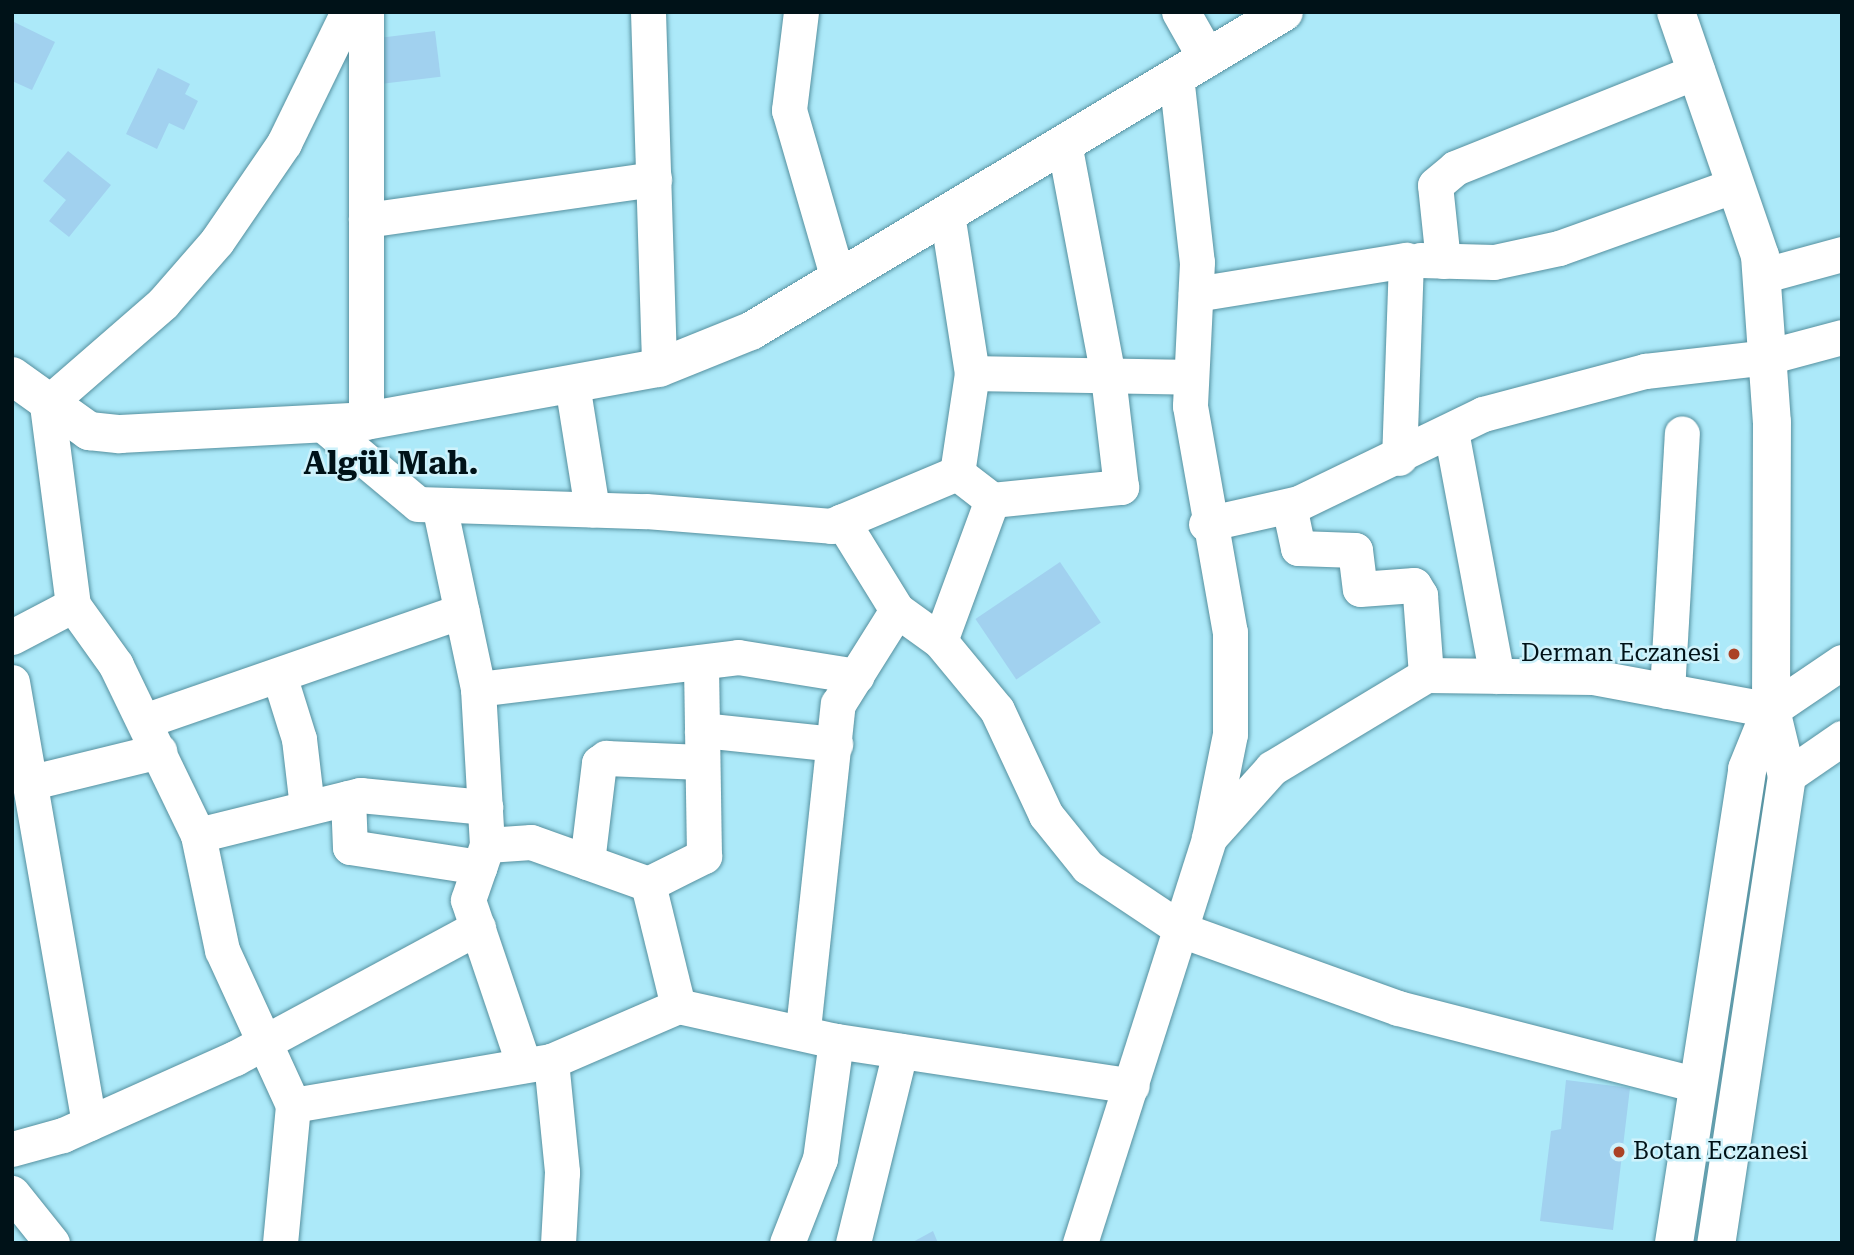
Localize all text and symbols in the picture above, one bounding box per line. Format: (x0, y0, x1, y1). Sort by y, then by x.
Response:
district label: Algül Mah. (304, 444, 478, 482)
place label: Derman Eczanesi (1521, 640, 1720, 668)
marker: Derman Eczanesi (1726, 646, 1742, 662)
place label: Botan Eczanesi (1633, 1138, 1808, 1166)
marker: Botan Eczanesi (1611, 1144, 1627, 1160)

